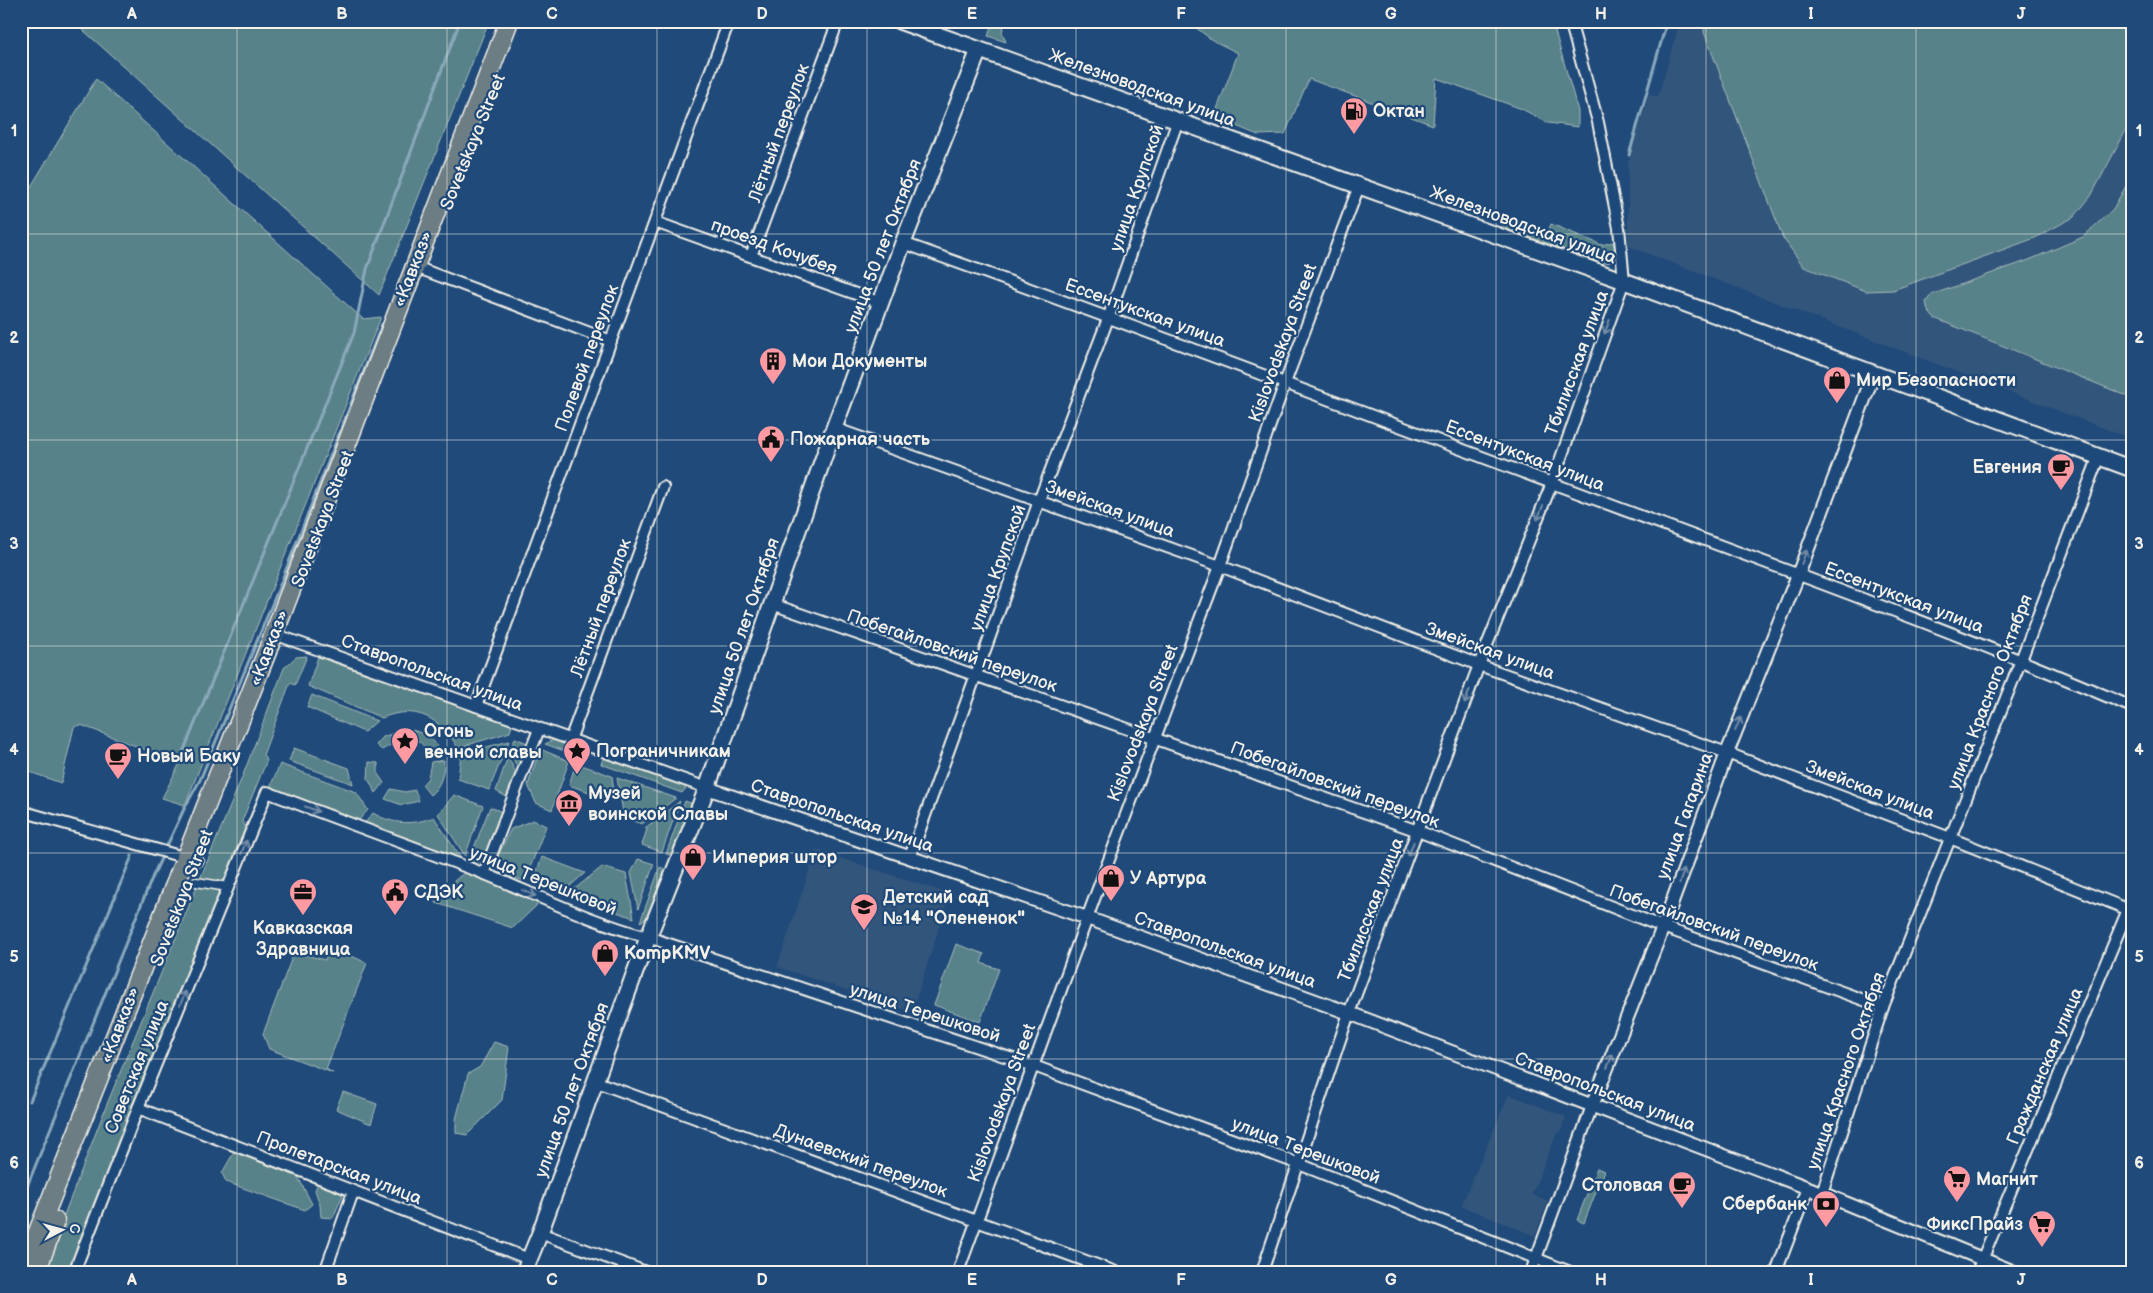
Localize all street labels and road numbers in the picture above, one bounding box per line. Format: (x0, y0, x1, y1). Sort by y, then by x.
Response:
street label: Железноводская улица (1046, 44, 1238, 132)
street label: Лётный переулок (744, 60, 814, 206)
street label: Sovetskaya Street (436, 70, 510, 213)
street label: улица Крупской (1105, 122, 1169, 254)
street label: улица 50 лет Октября (840, 156, 926, 336)
street label: Железноводская улица (1427, 181, 1619, 269)
street label: проезд Кочубея (708, 214, 840, 280)
street label: «Кавказ» (389, 228, 437, 310)
street label: Kislovodskaya Street (1245, 260, 1322, 425)
street label: Ессентукская улица (1062, 274, 1228, 352)
street label: Полевой переулок (551, 281, 624, 434)
street label: Тбилисская улица (1541, 287, 1613, 438)
street label: Ессентукская улица (1442, 416, 1608, 496)
street label: Sovetskaya Street (287, 447, 359, 590)
street label: Змейская улица (1042, 476, 1178, 542)
street label: улица Крупской (965, 502, 1031, 634)
street label: Лётный переулок (566, 535, 636, 681)
street label: улица 50 лет Октября (704, 535, 784, 717)
street label: Ессентукская улица (1821, 558, 1987, 638)
street label: улица Красного Октября (1943, 592, 2037, 792)
street label: Побегайловский переулок (844, 605, 1060, 697)
street label: «Кавказ» (245, 607, 293, 689)
street label: Змейская улица (1422, 618, 1558, 684)
street label: Ставропольская улица (338, 630, 526, 716)
street label: Kislovodskaya Street (1103, 641, 1183, 805)
street label: Побегайловский переулок (1228, 737, 1443, 833)
street label: улица Гагарина (1652, 749, 1718, 882)
street label: Змейская улица (1803, 756, 1938, 824)
street label: Ставропольская улица (748, 775, 937, 857)
street label: Sovetskaya Street (146, 826, 218, 969)
street label: Тбилисская улица (1334, 835, 1408, 985)
street label: улица Терешковой (466, 842, 620, 920)
street label: Побегайловский переулок (1607, 880, 1822, 976)
street label: Ставропольская улица (1131, 907, 1319, 993)
street label: улица Красного Октября (1802, 970, 1890, 1172)
street label: улица Терешковой (847, 979, 1003, 1047)
street label: «Кавказ» (96, 984, 144, 1066)
street label: Гражданская улица (2002, 984, 2088, 1148)
street label: Советская улица (101, 997, 174, 1137)
street label: улица 50 лет Октября (531, 1000, 613, 1180)
street label: Kislovodskaya Street (964, 1020, 1041, 1185)
street label: Ставропольская улица (1512, 1048, 1699, 1136)
street label: улица Терешковой (1229, 1113, 1383, 1189)
street label: Дунаевский переулок (771, 1120, 951, 1202)
street label: Пролетарская улица (253, 1127, 425, 1209)

